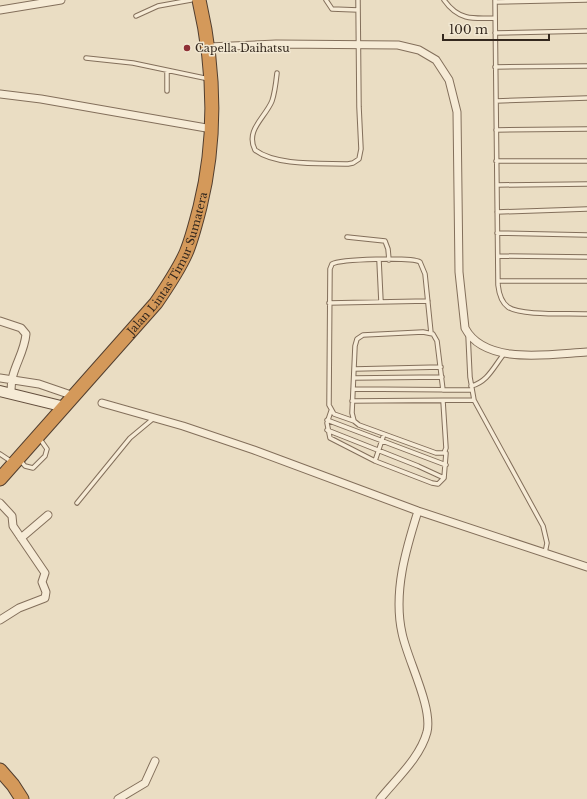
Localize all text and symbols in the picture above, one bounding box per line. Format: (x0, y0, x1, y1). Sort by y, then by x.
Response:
scale bar (443, 16, 549, 42)
text: 100 m (449, 22, 488, 37)
place label: Capella Daihatsu (195, 41, 290, 55)
marker: Capella Daihatsu (182, 43, 192, 53)
street label: Jalan Lintas Timur Sumatera (123, 190, 210, 339)

